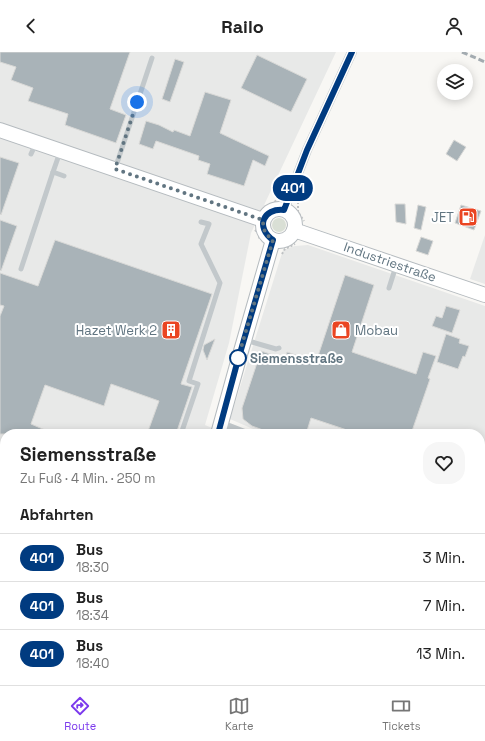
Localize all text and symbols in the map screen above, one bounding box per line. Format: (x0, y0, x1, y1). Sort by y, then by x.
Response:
icon: back (20, 15, 42, 37)
text: Railo (221, 15, 264, 38)
icon: person (443, 15, 465, 37)
map controls (437, 64, 473, 100)
button: layers (437, 64, 473, 100)
your location (127, 92, 147, 112)
line badge: 401 (270, 175, 316, 201)
text: 401 (281, 179, 305, 197)
fuel station icon: JET (457, 206, 479, 228)
place label: JET (431, 209, 454, 226)
street label: Industriestraße (342, 238, 438, 286)
building icon: Hazet Werk 2 (160, 319, 182, 341)
shop icon: Mobau (330, 319, 352, 341)
place label: Hazet Werk 2 (76, 322, 157, 339)
place label: Mobau (355, 322, 398, 339)
marker: Siemensstraße (229, 349, 247, 367)
place label: Siemensstraße (250, 350, 343, 367)
text: Siemensstraße (20, 442, 156, 467)
button: heart (423, 442, 465, 484)
text: Zu Fuß · 4 Min. · 250 m (20, 470, 155, 487)
text: Abfahrten (20, 505, 94, 524)
text: Bus (76, 540, 103, 559)
text: 3 Min. (422, 548, 465, 567)
text: 401 (30, 549, 54, 567)
text: 18:30 (76, 559, 109, 576)
text: Bus (76, 588, 103, 607)
text: 7 Min. (423, 596, 465, 615)
text: 401 (30, 597, 54, 615)
text: 18:34 (76, 607, 109, 624)
text: Bus (76, 636, 103, 655)
text: 13 Min. (416, 644, 465, 663)
text: 401 (30, 645, 54, 663)
text: 18:40 (76, 655, 109, 672)
tab: Route (64, 695, 96, 733)
tab: Karte (225, 695, 254, 733)
tab: Tickets (382, 695, 421, 733)

